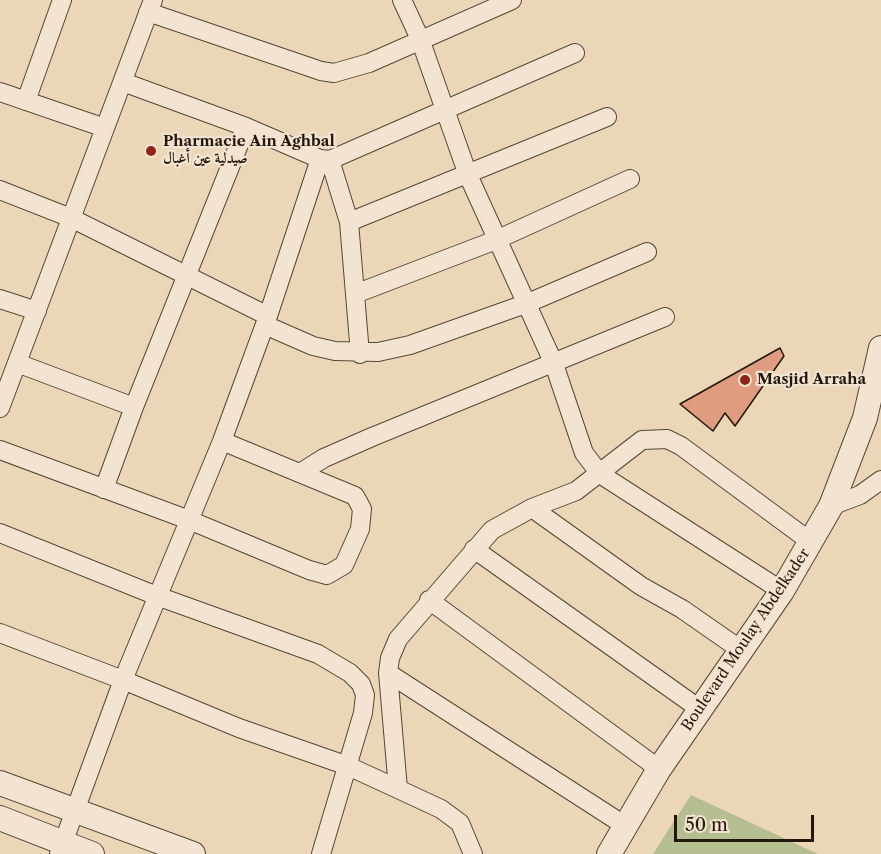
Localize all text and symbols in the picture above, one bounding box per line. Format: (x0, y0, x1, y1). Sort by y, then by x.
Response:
place label: Pharmacie Ain Aghbal صيدلية عين أغبال (163, 133, 335, 168)
marker: Pharmacie Ain Aghbal صيدلية عين أغبال (144, 144, 158, 158)
place label: Masjid Arraha (757, 371, 866, 389)
marker: Masjid Arraha (738, 373, 752, 387)
street label: Boulevard Moulay Abdelkader (678, 545, 814, 735)
scale bar (677, 803, 816, 841)
text: 50 m (685, 814, 728, 836)

